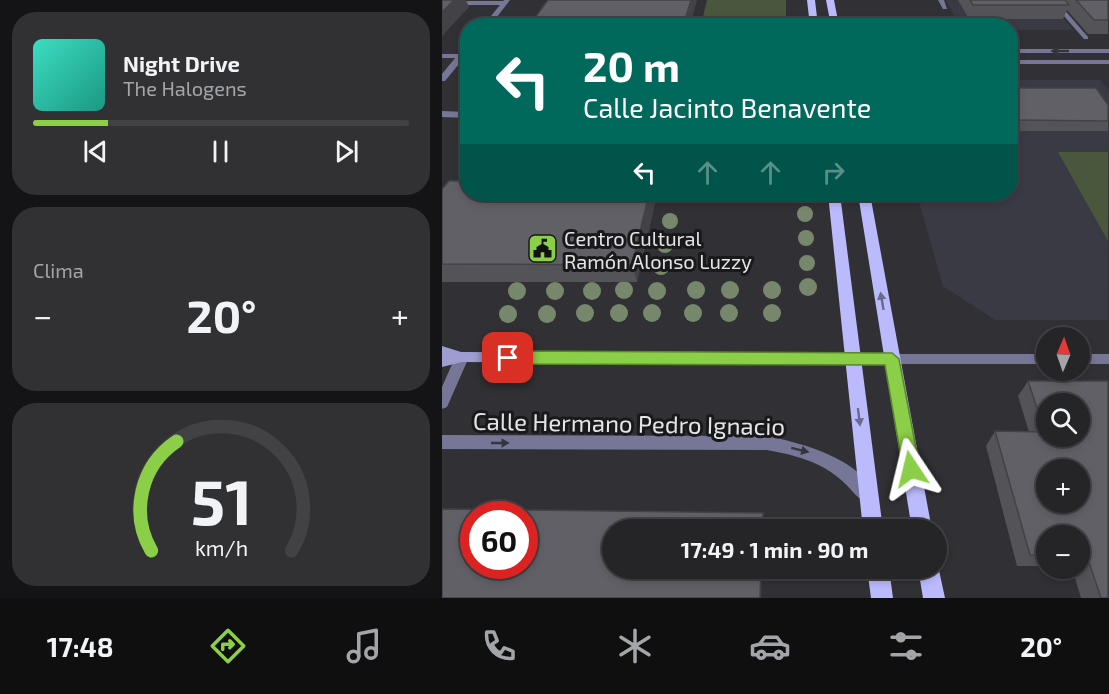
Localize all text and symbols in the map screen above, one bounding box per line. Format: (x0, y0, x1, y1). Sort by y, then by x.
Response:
text: 20 m (583, 40, 680, 90)
icon: left (484, 42, 562, 120)
one-way arrow (1050, 46, 1069, 56)
text: Night Drive (123, 50, 240, 76)
text: The Halogens (123, 76, 247, 100)
text: Calle Jacinto Benavente (583, 91, 871, 123)
icon: previous (79, 135, 112, 168)
icon: pause (204, 135, 237, 168)
icon: next (330, 135, 363, 168)
icon: left (628, 156, 661, 189)
icon: ahead (691, 156, 724, 189)
icon: ahead (754, 156, 787, 189)
icon: right (817, 156, 850, 189)
place label: Centro Cultural Ramón Alonso Luzzy (564, 226, 752, 273)
public building icon: Centro Cultural Ramón Alonso Luzzy (527, 233, 559, 265)
text: Clima (33, 258, 84, 282)
text: 20° (187, 288, 257, 342)
one-way arrow (877, 292, 886, 311)
text: − (33, 295, 52, 335)
text: + (391, 295, 409, 335)
north arrow (1036, 327, 1090, 381)
map controls (1036, 327, 1090, 579)
pin (482, 332, 533, 383)
icon: arrive (491, 341, 524, 374)
button: search (1036, 393, 1090, 447)
street label: Calle Hermano Pedro Ignacio (473, 406, 785, 440)
one-way arrow (855, 407, 864, 426)
position arrow (879, 437, 943, 501)
one-way arrow (491, 438, 510, 448)
one-way arrow (791, 445, 809, 455)
button: + (1036, 459, 1090, 513)
text: 51 (190, 464, 252, 539)
speed limit sign: 60 (460, 501, 538, 579)
button: − (1036, 525, 1090, 579)
text: km/h (194, 536, 248, 561)
text: 17:49 · 1 min · 90 m (681, 536, 868, 562)
icon: directions (207, 625, 249, 667)
icon: music (343, 625, 385, 667)
icon: phone (478, 625, 520, 667)
icon: climate (614, 625, 656, 667)
icon: car (749, 625, 791, 667)
icon: filters (885, 625, 927, 667)
text: 17:48 (47, 630, 114, 662)
text: 20° (1020, 630, 1062, 662)

